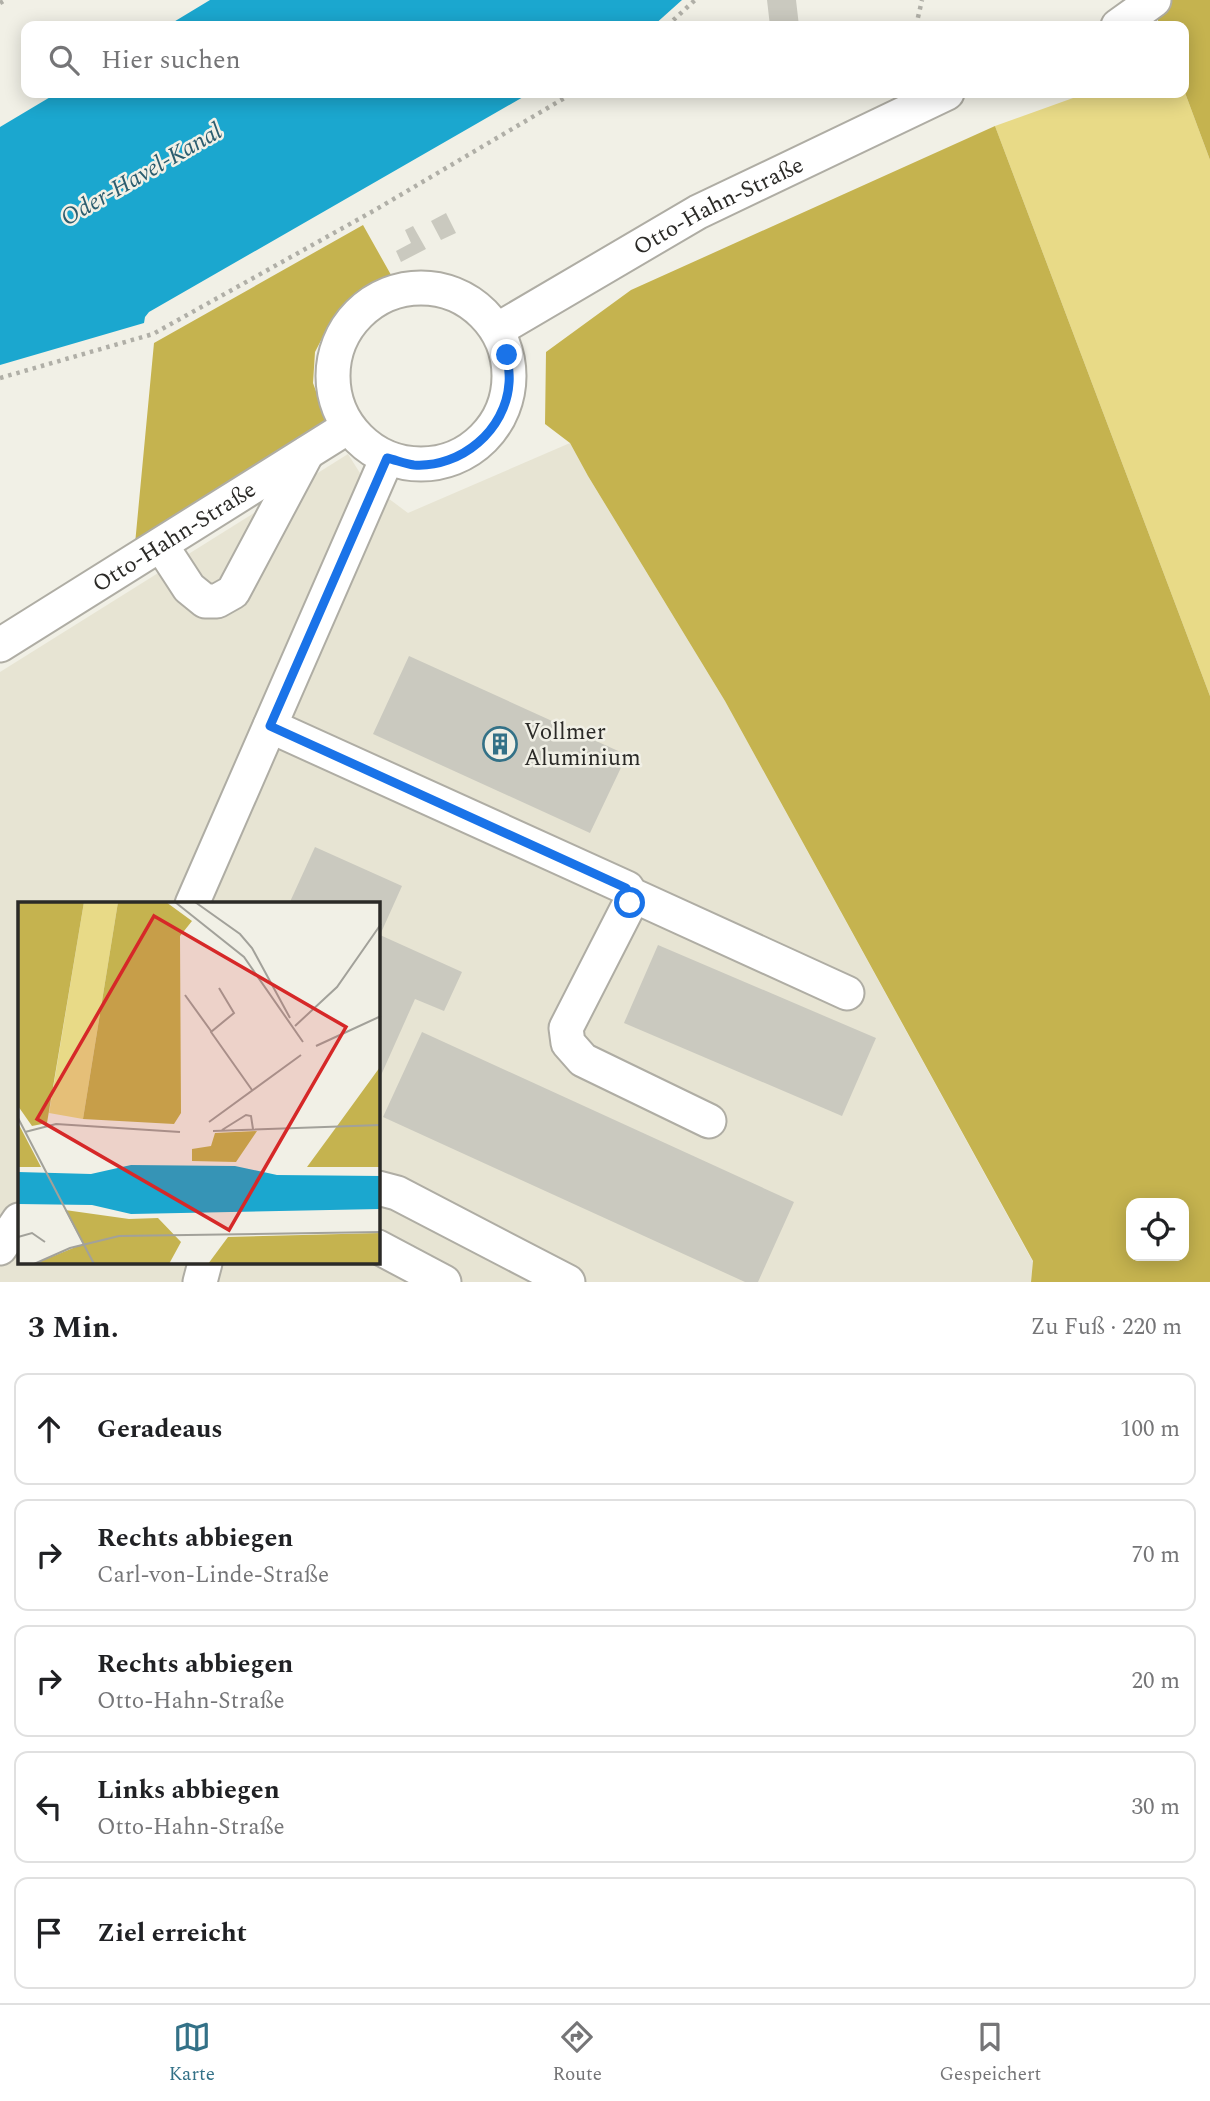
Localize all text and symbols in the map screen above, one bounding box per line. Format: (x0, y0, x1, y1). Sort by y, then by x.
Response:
search box (21, 21, 1189, 98)
text: Hier suchen (101, 40, 241, 80)
icon: search (45, 41, 83, 79)
water label: Oder-Havel-Kanal (54, 114, 229, 236)
street label: Otto-Hahn-Straße (627, 148, 810, 265)
route end (491, 339, 522, 370)
street label: Otto-Hahn-Straße (86, 473, 263, 602)
place label: Vollmer Aluminium (524, 715, 641, 776)
building icon: Vollmer Aluminium (481, 725, 519, 763)
route start (614, 887, 645, 918)
inset map (18, 902, 380, 1265)
map controls (1126, 1198, 1189, 1261)
button: locate (1126, 1198, 1189, 1261)
text: 3 Min. (28, 1305, 119, 1351)
text: Zu Fuß · 220 m (1031, 1310, 1182, 1345)
text: Geradeaus (97, 1409, 223, 1449)
icon: ahead (30, 1410, 68, 1448)
text: 100 m (1120, 1412, 1180, 1447)
text: Rechts abbiegen (97, 1518, 293, 1558)
icon: right (30, 1536, 68, 1574)
text: 70 m (1131, 1538, 1180, 1573)
text: Carl-von-Linde-Straße (97, 1558, 329, 1593)
text: Rechts abbiegen (97, 1644, 293, 1684)
icon: right (30, 1662, 68, 1700)
text: 20 m (1131, 1664, 1180, 1699)
text: Otto-Hahn-Straße (97, 1684, 285, 1719)
text: Links abbiegen (97, 1770, 280, 1810)
icon: left (30, 1788, 68, 1826)
text: 30 m (1131, 1790, 1180, 1825)
text: Otto-Hahn-Straße (97, 1810, 285, 1845)
text: Ziel erreicht (97, 1913, 247, 1953)
icon: arrive (30, 1914, 68, 1952)
tab: Karte (169, 2018, 215, 2089)
tab: Route (552, 2018, 602, 2089)
tab: Gespeichert (940, 2018, 1041, 2089)

